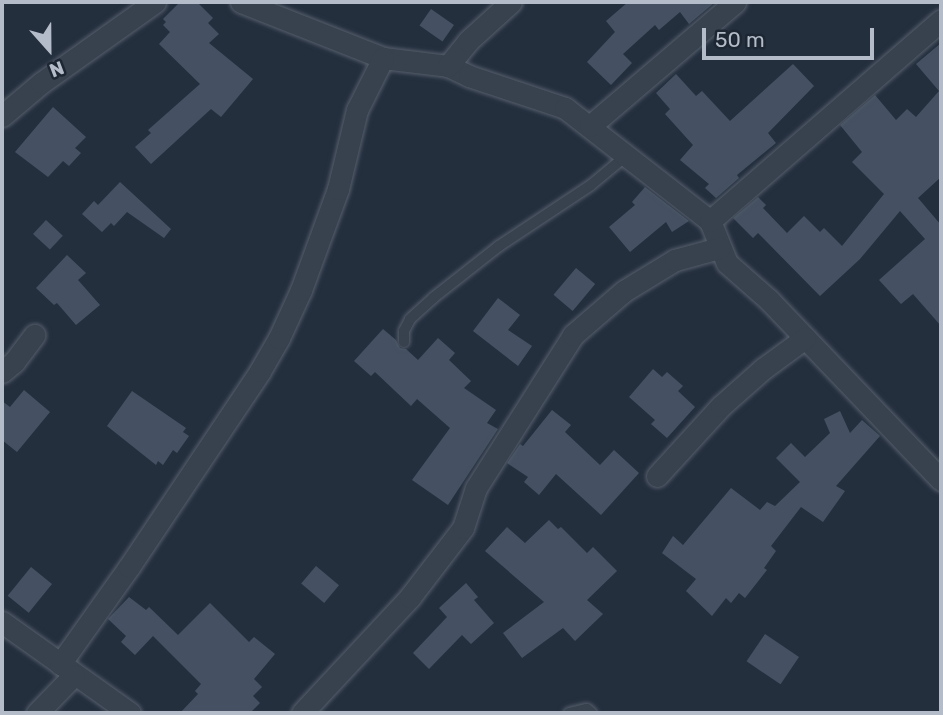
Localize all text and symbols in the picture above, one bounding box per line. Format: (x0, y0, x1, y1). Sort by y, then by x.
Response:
north arrow (14, 14, 84, 84)
scale bar (705, 14, 876, 58)
text: 50 m (715, 27, 765, 52)
text: N (46, 56, 67, 82)

